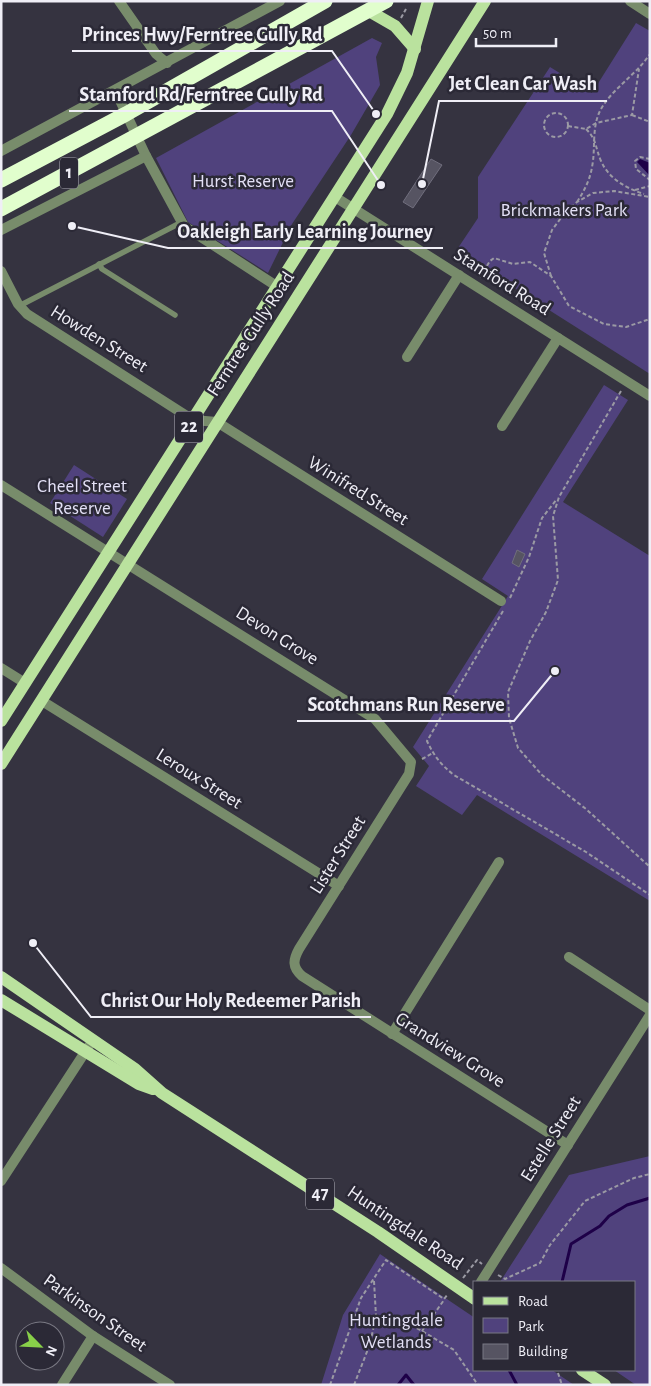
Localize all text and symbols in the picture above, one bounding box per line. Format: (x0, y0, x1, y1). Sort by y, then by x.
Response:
scale bar (476, 15, 556, 47)
callout: Princes Hwy/Ferntree Gully Rd (72, 16, 332, 51)
text: Princes Hwy/Ferntree Gully Rd (82, 25, 323, 45)
text: 50 m (483, 26, 512, 41)
callout: Jet Clean Car Wash (439, 66, 607, 101)
text: Jet Clean Car Wash (449, 74, 597, 94)
callout: Stamford Rd/Ferntree Gully Rd (69, 76, 332, 111)
text: Stamford Rd/Ferntree Gully Rd (79, 85, 323, 105)
road number: 1 (60, 158, 78, 188)
park label: Hurst Reserve (192, 172, 294, 191)
park label: Brickmakers Park (501, 201, 628, 220)
callout: Oakleigh Early Learning Journey (168, 213, 443, 248)
text: Oakleigh Early Learning Journey (177, 222, 433, 242)
street label: Stamford Road (450, 245, 554, 319)
street label: Ferntree Gully Road (204, 268, 298, 400)
street label: Howden Street (47, 302, 151, 376)
road number: 22 (175, 412, 203, 442)
street label: Winifred Street (304, 453, 412, 529)
park label: Cheel Street Reserve (37, 477, 127, 518)
street label: Devon Grove (232, 603, 322, 669)
callout: Scotchmans Run Reserve (297, 686, 514, 721)
text: Scotchmans Run Reserve (307, 695, 505, 715)
street label: Leroux Street (153, 745, 245, 813)
street label: Lister Street (307, 813, 369, 897)
callout: Christ Our Holy Redeemer Parish (91, 982, 371, 1017)
text: Christ Our Holy Redeemer Parish (101, 991, 361, 1011)
street label: Grandview Grove (392, 1009, 508, 1091)
street label: Estelle Street (517, 1093, 585, 1185)
road number: 47 (306, 1178, 334, 1210)
street label: Huntingdale Road (344, 1182, 466, 1274)
street label: Parkinson Street (40, 1271, 150, 1355)
legend (473, 1281, 636, 1371)
text: Road (518, 1294, 548, 1309)
park label: Huntingdale Wetlands (349, 1311, 443, 1352)
text: Park (518, 1319, 544, 1334)
north arrow (15, 1321, 65, 1371)
text: N (43, 1344, 59, 1358)
text: Building (518, 1344, 568, 1359)

